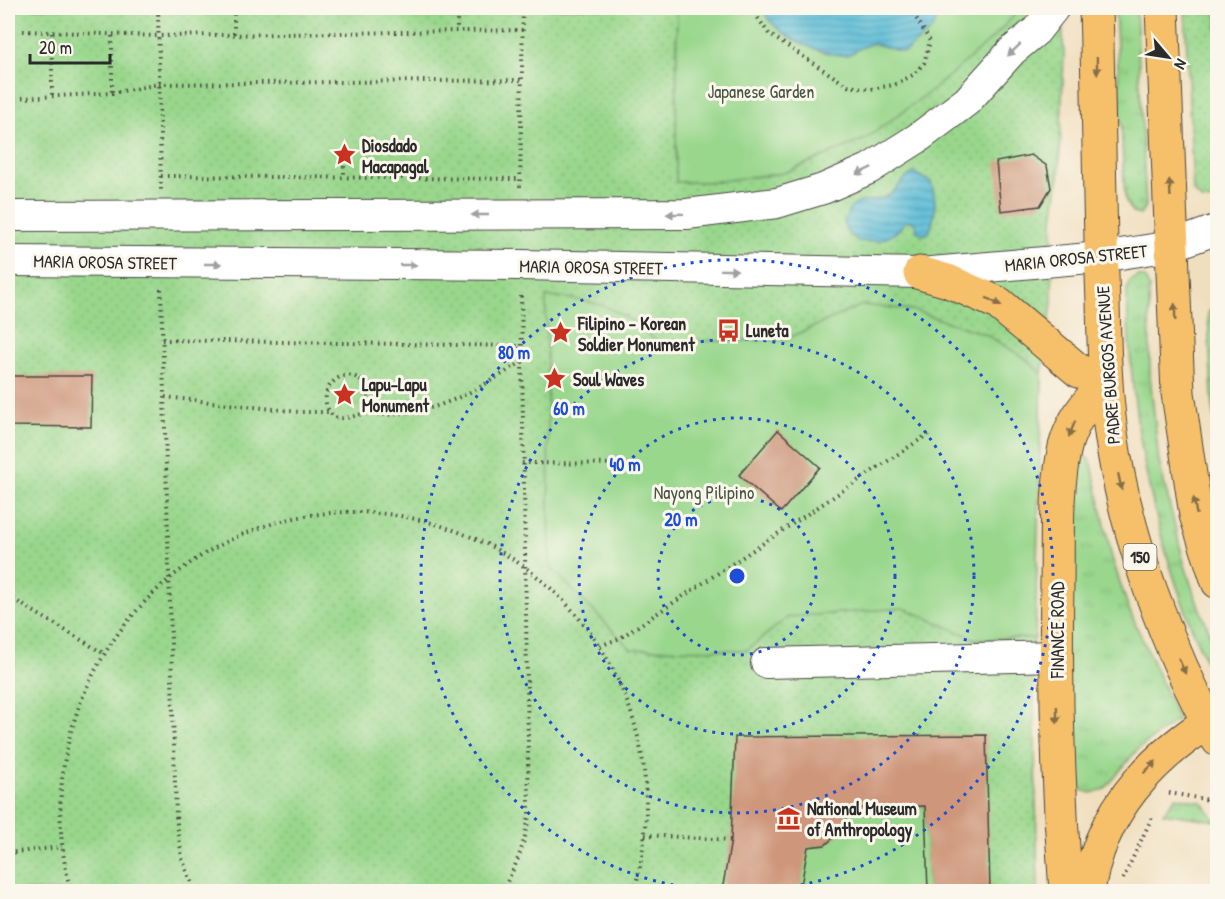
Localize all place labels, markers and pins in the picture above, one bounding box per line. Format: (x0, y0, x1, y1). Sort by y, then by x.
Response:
place label: Diosdado Macapagal (362, 133, 430, 180)
place icon: Diosdado Macapagal (331, 142, 357, 168)
place label: Filipino - Korean Soldier Monument (577, 311, 695, 357)
bus stop icon: Luneta (715, 317, 741, 343)
place label: Luneta (746, 318, 789, 343)
place icon: Filipino - Korean Soldier Monument (547, 320, 573, 346)
place icon: Soul Waves (542, 366, 568, 392)
place label: Soul Waves (573, 367, 644, 392)
place label: Lapu-Lapu Monument (362, 372, 430, 418)
place icon: Lapu-Lapu Monument (331, 381, 357, 407)
centre of rings (727, 566, 747, 586)
place label: National Museum of Anthropology (807, 796, 917, 843)
museum icon: National Museum of Anthropology (776, 805, 802, 831)

